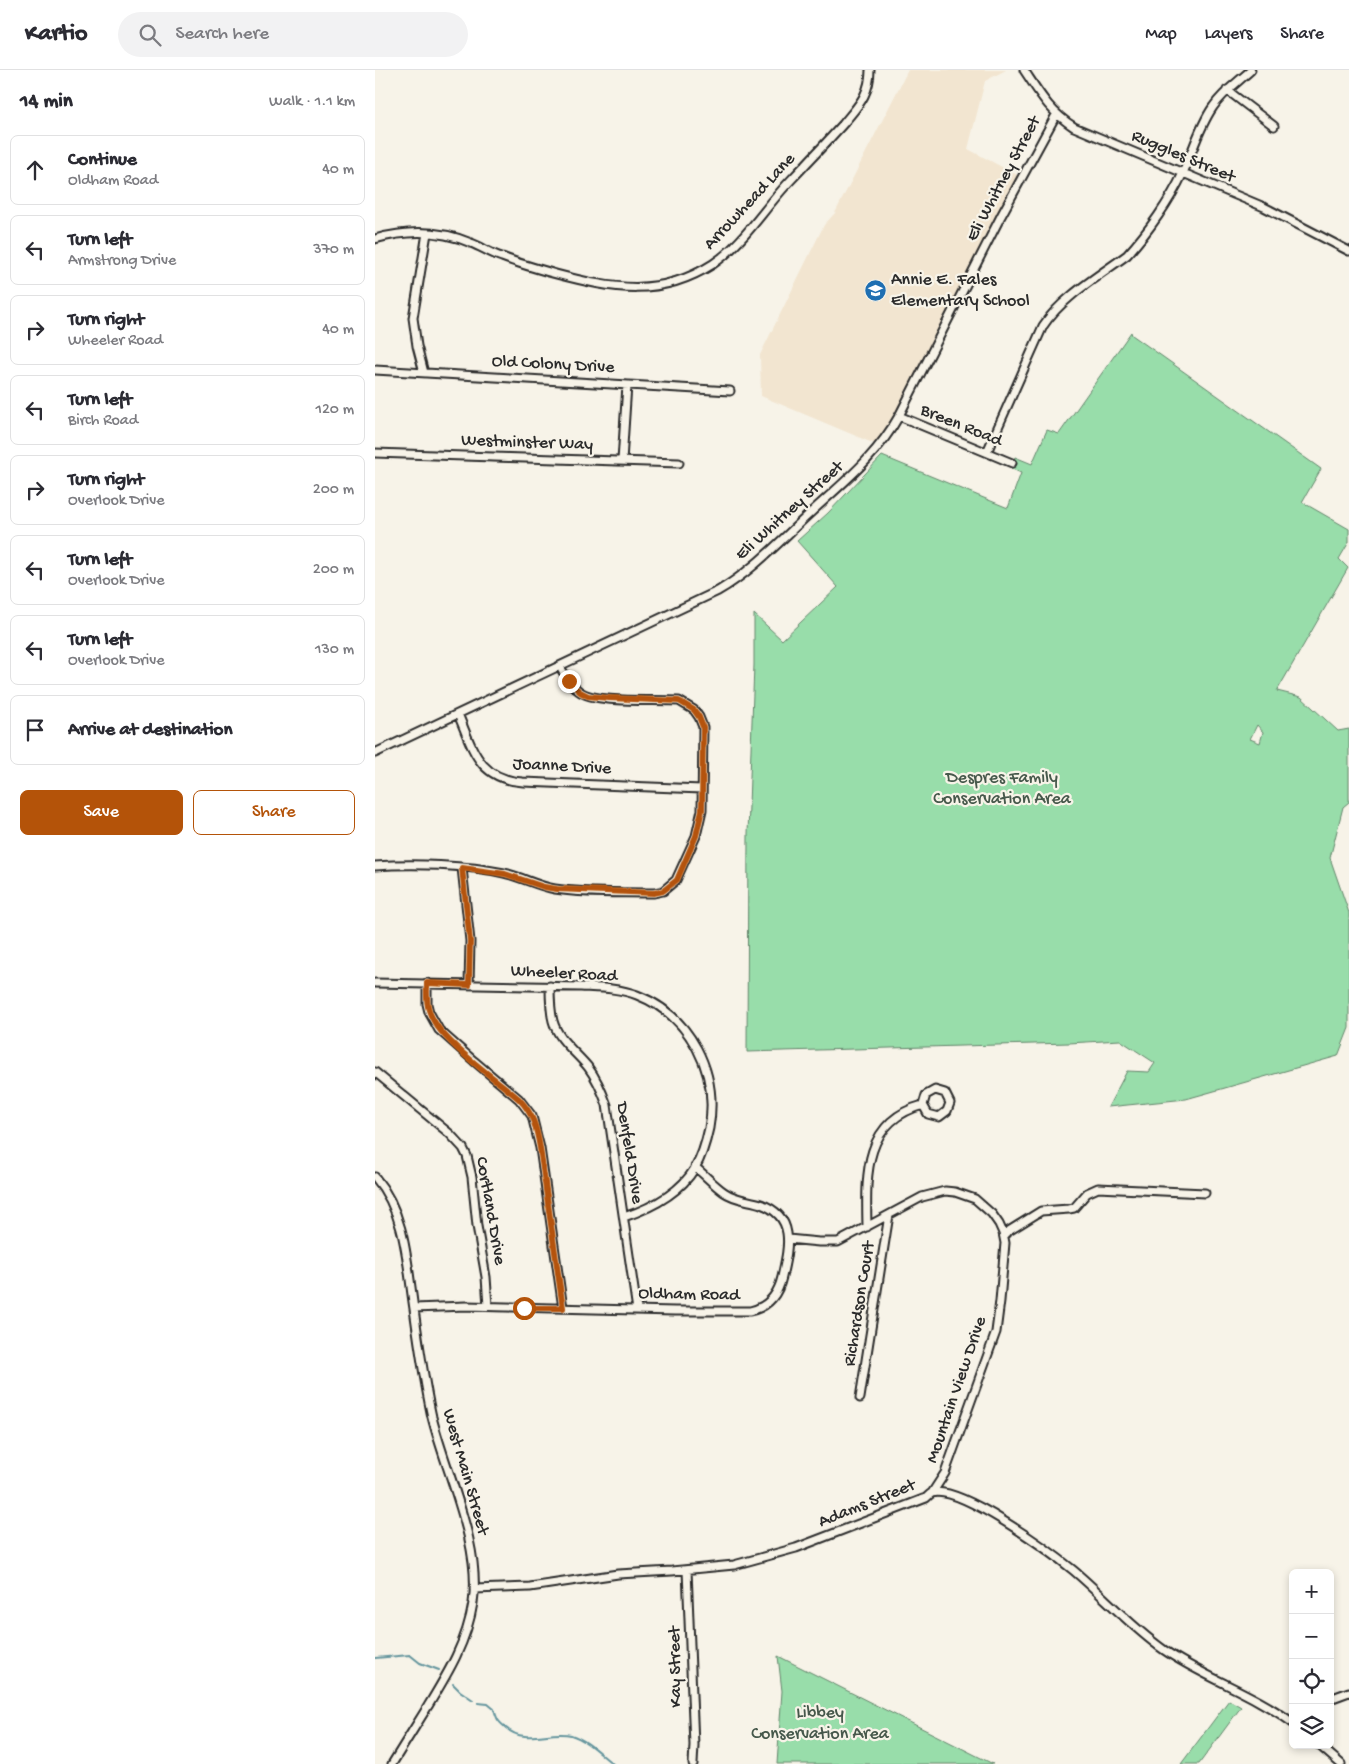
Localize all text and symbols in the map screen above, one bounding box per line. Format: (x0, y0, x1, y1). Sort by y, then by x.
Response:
search box (118, 12, 468, 57)
text: Kartio (25, 20, 88, 49)
icon: search (136, 21, 164, 49)
text: Search here (176, 23, 269, 46)
text: Map (1145, 24, 1177, 45)
text: Layers (1205, 24, 1252, 45)
text: Share (1280, 24, 1324, 45)
text: 14 min (20, 90, 73, 115)
text: Walk · 1.1 km (269, 93, 355, 112)
street label: Eli Whitney Street (962, 111, 1047, 245)
street label: Ruggles Street (1128, 126, 1239, 189)
text: Continue (68, 149, 137, 172)
street label: Arrowhead Lane (700, 149, 801, 255)
icon: ahead (21, 156, 49, 184)
text: 40 m (322, 161, 354, 180)
text: Oldham Road (68, 172, 158, 191)
text: Turn left (68, 229, 132, 252)
icon: left (21, 236, 49, 264)
text: 370 m (313, 241, 354, 260)
text: Armstrong Drive (68, 252, 176, 271)
place label: Annie E. Fales Elementary School (891, 270, 1030, 312)
school or university icon: Annie E. Fales Elementary School (863, 278, 887, 302)
text: Turn right (68, 309, 144, 332)
icon: right (21, 316, 49, 344)
text: 40 m (322, 321, 354, 340)
text: Wheeler Road (68, 332, 163, 351)
street label: Old Colony Drive (491, 351, 616, 379)
text: Turn left (68, 389, 132, 412)
icon: left (21, 396, 49, 424)
street label: Breen Road (916, 400, 1006, 452)
text: 120 m (315, 401, 354, 420)
text: Birch Road (68, 412, 138, 431)
street label: Westminster Way (461, 430, 593, 456)
street label: Eli Whitney Street (731, 456, 850, 565)
text: Turn right (68, 469, 144, 492)
icon: right (21, 476, 49, 504)
text: 200 m (313, 481, 354, 500)
text: Overlook Drive (68, 492, 165, 511)
text: Turn left (68, 549, 132, 572)
icon: left (21, 556, 49, 584)
text: 200 m (313, 561, 354, 580)
text: Overlook Drive (68, 572, 165, 591)
text: Turn left (68, 629, 132, 652)
icon: left (21, 636, 49, 664)
text: 130 m (315, 641, 354, 660)
text: Overlook Drive (68, 652, 165, 671)
route end (558, 670, 581, 693)
icon: arrive (21, 716, 49, 744)
text: Arrive at destination (68, 719, 232, 742)
street label: Joanne Drive (512, 754, 613, 780)
park label: Despres Family Conservation Area (933, 768, 1072, 810)
button: Save (20, 790, 183, 835)
button: Share (193, 790, 355, 835)
street label: Wheeler Road (510, 961, 619, 987)
street label: Denfeld Drive (610, 1100, 647, 1206)
street label: Cortland Drive (470, 1155, 510, 1267)
street label: Richardson Court (840, 1238, 880, 1368)
street label: Oldham Road (638, 1284, 741, 1306)
route start (513, 1297, 536, 1320)
street label: Mountain View Drive (922, 1313, 992, 1466)
street label: West Main Street (437, 1407, 493, 1539)
street label: Adams Street (815, 1474, 920, 1533)
map controls (1289, 1569, 1334, 1749)
button: + (1289, 1569, 1334, 1614)
button: − (1289, 1614, 1334, 1659)
street label: Kay Street (665, 1625, 687, 1708)
button: locate (1289, 1659, 1334, 1704)
park label: Libbey Conservation Area (751, 1703, 890, 1745)
button: layers (1289, 1704, 1334, 1749)

